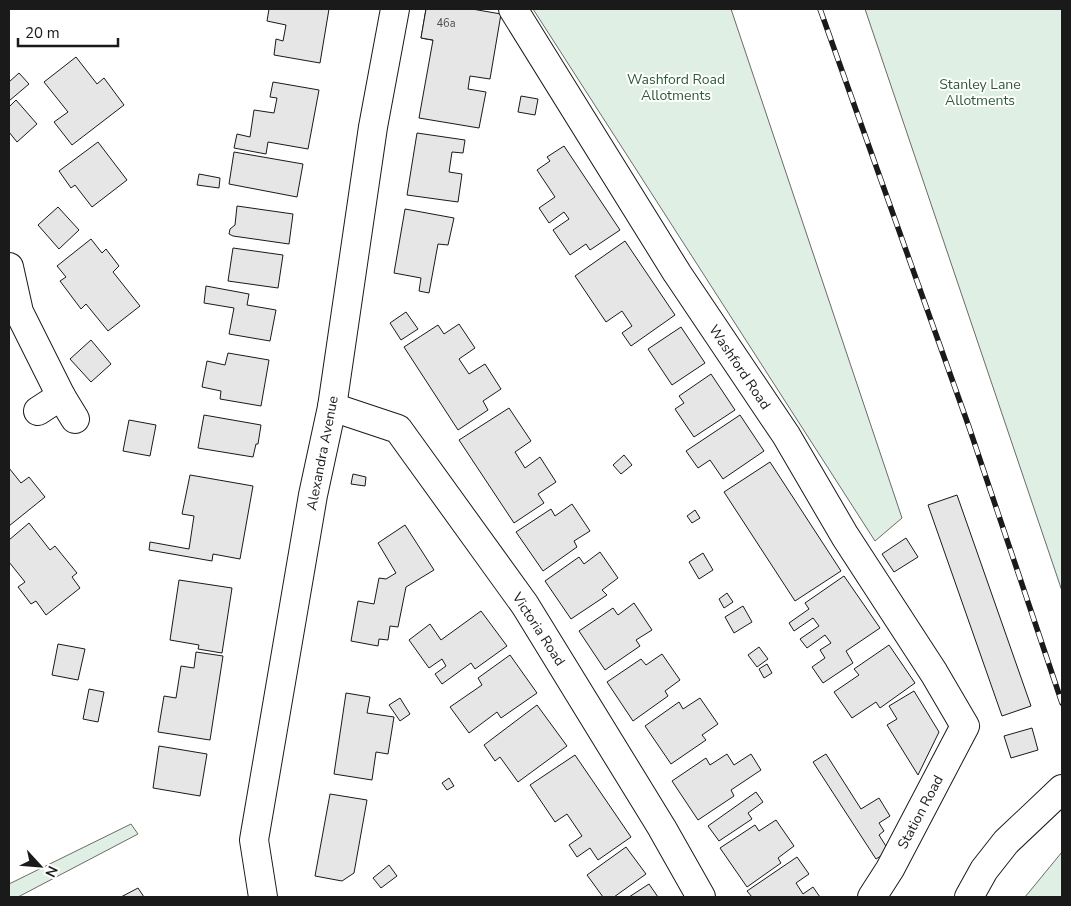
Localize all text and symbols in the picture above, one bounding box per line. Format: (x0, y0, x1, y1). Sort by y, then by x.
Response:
scale bar (18, 15, 118, 47)
house number: 46a (436, 16, 456, 31)
text: 20 m (25, 23, 60, 43)
park label: Washford Road Allotments (627, 70, 725, 105)
park label: Stanley Lane Allotments (939, 75, 1021, 110)
street label: Washford Road (704, 321, 775, 413)
street label: Alexandra Avenue (302, 394, 343, 512)
street label: Victoria Road (507, 588, 569, 670)
street label: Station Road (893, 772, 948, 852)
north arrow (15, 841, 65, 891)
text: N (40, 863, 62, 880)

